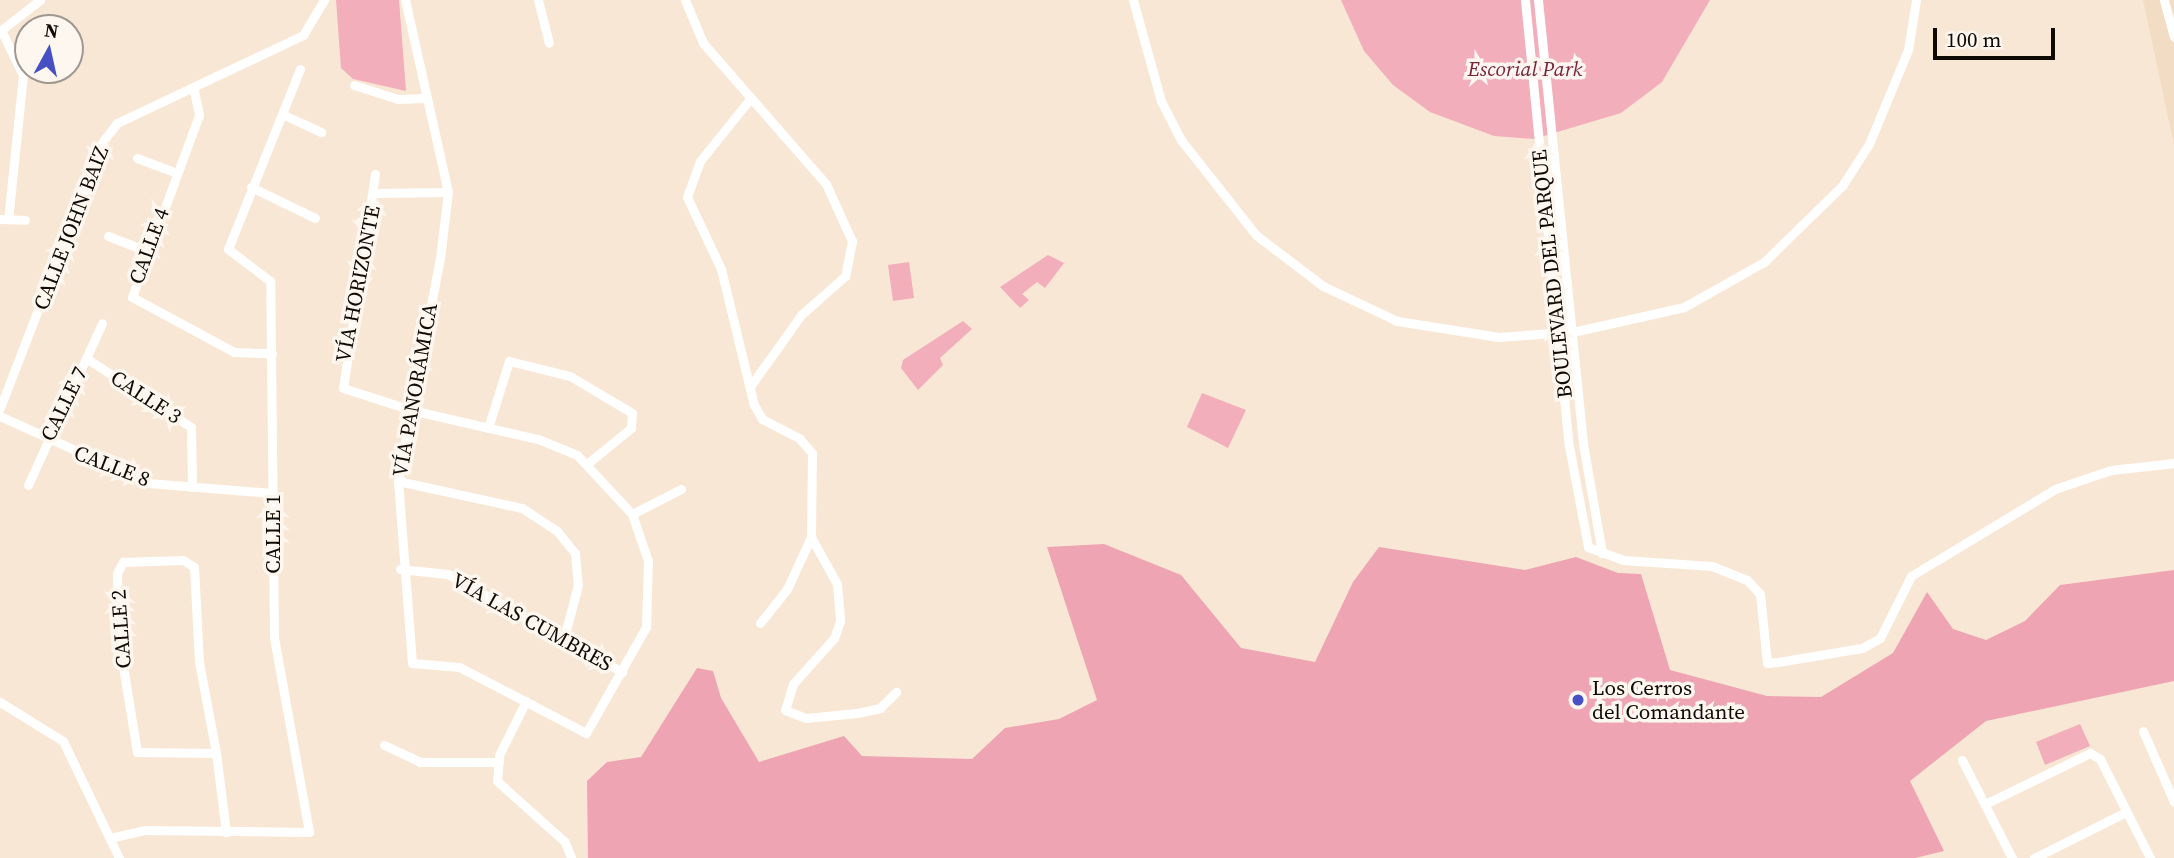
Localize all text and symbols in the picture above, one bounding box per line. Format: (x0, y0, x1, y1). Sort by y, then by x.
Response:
north arrow (14, 14, 84, 84)
scale bar (1936, 14, 2058, 58)
text: N (43, 16, 60, 44)
text: 100 m (1946, 25, 2001, 54)
park label: Escorial Park (1467, 56, 1583, 82)
street label: CALLE JOHN BAIZ (28, 143, 114, 313)
street label: BOULEVARD DEL PARQUE (1526, 148, 1578, 400)
street label: VÍA HORIZONTE (330, 203, 386, 365)
street label: CALLE 4 (124, 204, 174, 288)
street label: VÍA PANORÁMICA (387, 301, 443, 479)
street label: CALLE 7 (35, 363, 93, 445)
street label: CALLE 3 (106, 365, 186, 429)
street label: CALLE 8 (70, 440, 154, 492)
street label: CALLE 1 (260, 494, 286, 574)
street label: VÍA LAS CUMBRES (447, 567, 617, 677)
street label: CALLE 2 (106, 589, 136, 669)
place label: Los Cerros del Comandante (1592, 675, 1745, 725)
marker: Los Cerros del Comandante (1570, 692, 1586, 708)

